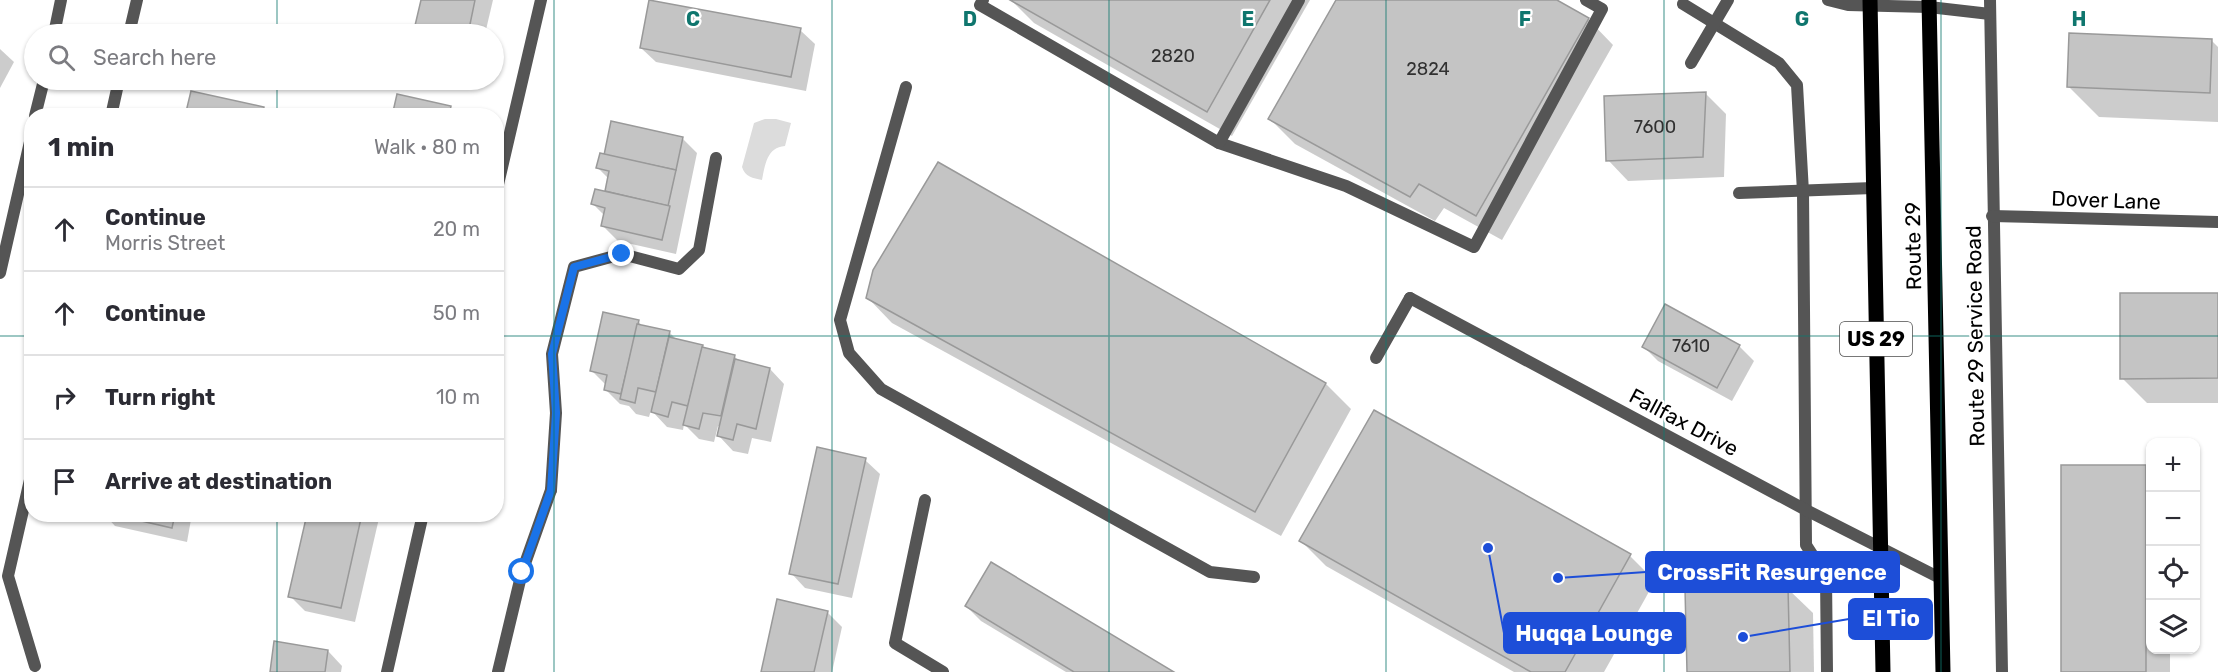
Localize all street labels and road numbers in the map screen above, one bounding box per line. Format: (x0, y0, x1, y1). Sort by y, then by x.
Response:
street label: Dover Lane (2051, 186, 2161, 214)
street label: Route 29 (1900, 202, 1926, 290)
street label: Route 29 Service Road (1961, 225, 1989, 447)
road number: US 29 (1840, 322, 1912, 356)
street label: Fallfax Drive (1625, 383, 1743, 461)

